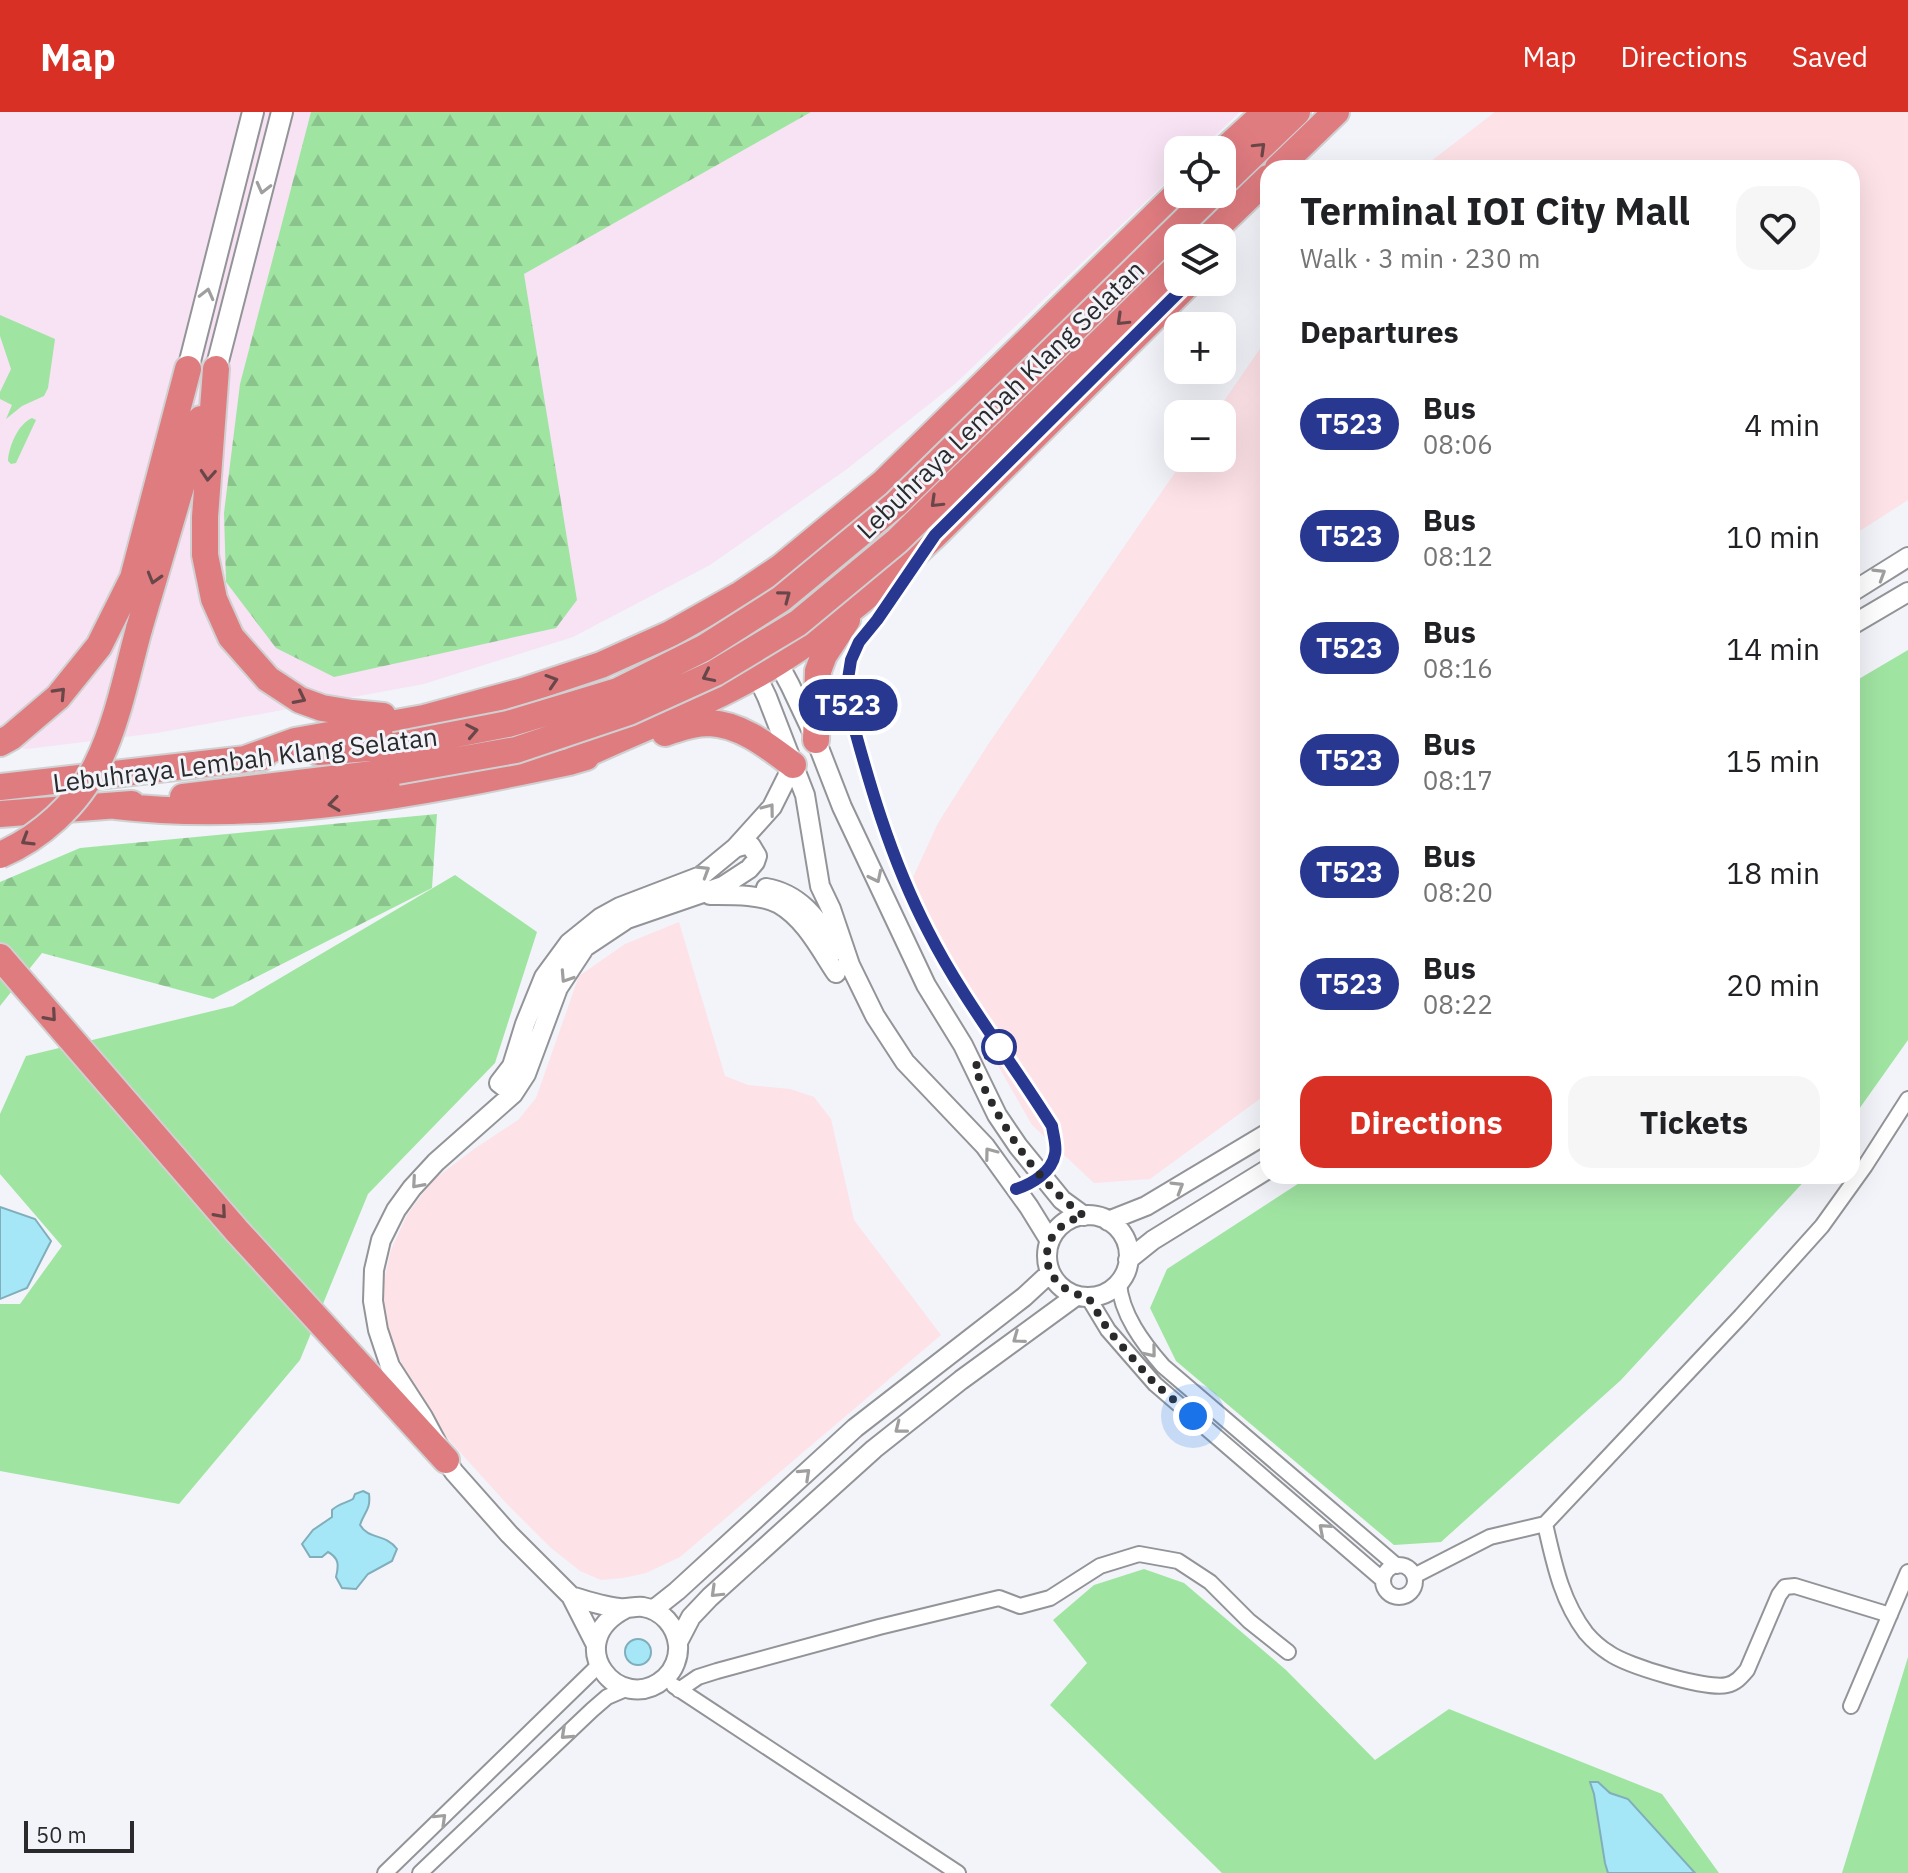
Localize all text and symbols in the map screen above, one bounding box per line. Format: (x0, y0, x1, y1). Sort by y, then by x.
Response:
text: Map (40, 32, 116, 81)
text: Map (1522, 38, 1576, 75)
text: Directions (1620, 38, 1748, 75)
text: Saved (1792, 38, 1868, 75)
map controls (1164, 136, 1236, 472)
button: locate (1164, 136, 1236, 208)
one-way arrow (1251, 143, 1265, 157)
one-way arrow (255, 180, 272, 194)
text: Terminal IOI City Mall (1300, 186, 1690, 235)
button: heart (1736, 186, 1820, 270)
button: layers (1164, 224, 1236, 296)
text: Walk · 3 min · 230 m (1300, 241, 1540, 275)
street label: Lebuhraya Lembah Klang Selatan (849, 252, 1151, 546)
one-way arrow (198, 287, 215, 301)
one-way arrow (1117, 311, 1131, 326)
button: + (1164, 312, 1236, 384)
text: Departures (1300, 312, 1459, 351)
text: Bus (1423, 388, 1476, 427)
button: − (1164, 400, 1236, 472)
text: T523 (1316, 405, 1383, 442)
text: 4 min (1744, 405, 1820, 444)
text: 08:06 (1423, 427, 1493, 461)
one-way arrow (200, 469, 217, 482)
one-way arrow (931, 493, 945, 507)
text: Bus (1423, 500, 1476, 539)
text: T523 (1316, 517, 1383, 554)
text: 10 min (1726, 517, 1820, 556)
text: 08:12 (1423, 539, 1493, 573)
one-way arrow (1871, 569, 1886, 584)
one-way arrow (147, 571, 163, 585)
one-way arrow (776, 591, 790, 605)
text: Bus (1423, 612, 1476, 651)
text: T523 (1316, 629, 1383, 666)
text: 14 min (1726, 629, 1820, 668)
text: 08:16 (1423, 651, 1493, 685)
one-way arrow (702, 666, 717, 682)
one-way arrow (545, 675, 559, 691)
line badge: T523 (792, 679, 904, 731)
text: T523 (815, 686, 881, 723)
one-way arrow (50, 688, 64, 703)
one-way arrow (291, 688, 306, 704)
street label: Lebuhraya Lembah Klang Selatan (51, 719, 439, 799)
one-way arrow (464, 723, 478, 740)
text: Bus (1423, 724, 1476, 763)
text: T523 (1316, 741, 1383, 778)
text: 15 min (1726, 741, 1820, 780)
text: 08:17 (1423, 763, 1493, 797)
one-way arrow (327, 795, 340, 812)
one-way arrow (759, 804, 773, 818)
one-way arrow (21, 830, 36, 846)
text: Bus (1423, 836, 1476, 875)
text: T523 (1316, 853, 1383, 890)
text: 18 min (1726, 853, 1820, 892)
one-way arrow (695, 866, 710, 881)
one-way arrow (866, 869, 882, 884)
text: 08:20 (1423, 875, 1493, 909)
text: Bus (1423, 948, 1476, 987)
text: T523 (1316, 965, 1383, 1002)
text: 20 min (1726, 965, 1820, 1004)
one-way arrow (560, 968, 575, 982)
text: 08:22 (1423, 987, 1493, 1021)
one-way arrow (41, 1007, 56, 1022)
unlabelled marker (982, 1030, 1016, 1064)
button: Directions (1300, 1076, 1552, 1168)
button: Tickets (1568, 1076, 1820, 1168)
one-way arrow (985, 1148, 1000, 1162)
one-way arrow (412, 1173, 427, 1188)
one-way arrow (1169, 1181, 1184, 1196)
one-way arrow (211, 1203, 226, 1218)
one-way arrow (1013, 1328, 1027, 1342)
one-way arrow (1141, 1343, 1156, 1357)
your location (1173, 1396, 1213, 1436)
one-way arrow (895, 1418, 909, 1433)
one-way arrow (796, 1470, 811, 1484)
one-way arrow (1319, 1524, 1334, 1539)
one-way arrow (711, 1582, 726, 1596)
one-way arrow (561, 1725, 575, 1740)
one-way arrow (431, 1814, 446, 1828)
scale bar (24, 1817, 134, 1853)
text: 50 m (36, 1820, 87, 1849)

